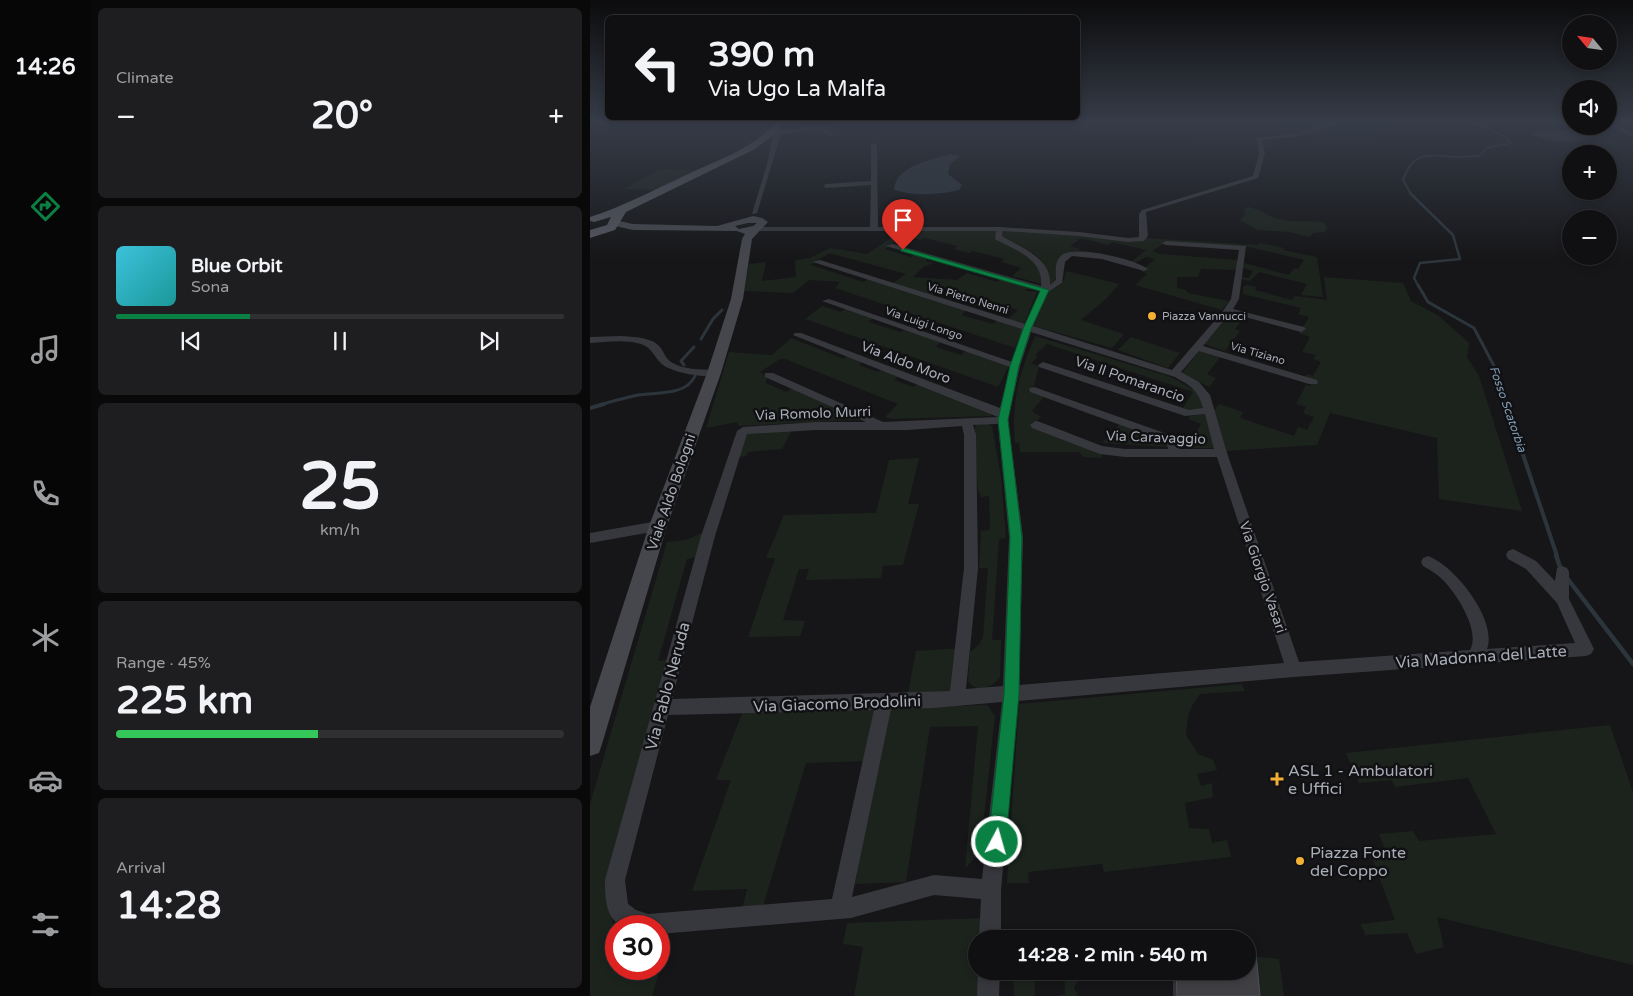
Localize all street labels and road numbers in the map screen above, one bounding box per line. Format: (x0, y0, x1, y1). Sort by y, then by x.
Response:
street label: Via Pietro Nenni (926, 280, 1010, 317)
street label: Via Luigi Longo (883, 304, 965, 343)
street label: Via Aldo Moro (858, 338, 953, 387)
street label: Via Tiziano (1229, 339, 1287, 368)
street label: Via Il Pomarancio (1073, 353, 1187, 406)
street label: Via Romolo Murri (755, 403, 871, 424)
street label: Via Caravaggio (1106, 427, 1206, 448)
street label: Viale Aldo Bologni (644, 432, 699, 553)
street label: Via Giorgio Vasari (1235, 519, 1290, 635)
street label: Via Pablo Neruda (641, 620, 695, 753)
street label: Via Madonna del Latte (1395, 641, 1567, 673)
street label: Via Giacomo Brodolini (753, 691, 921, 717)

